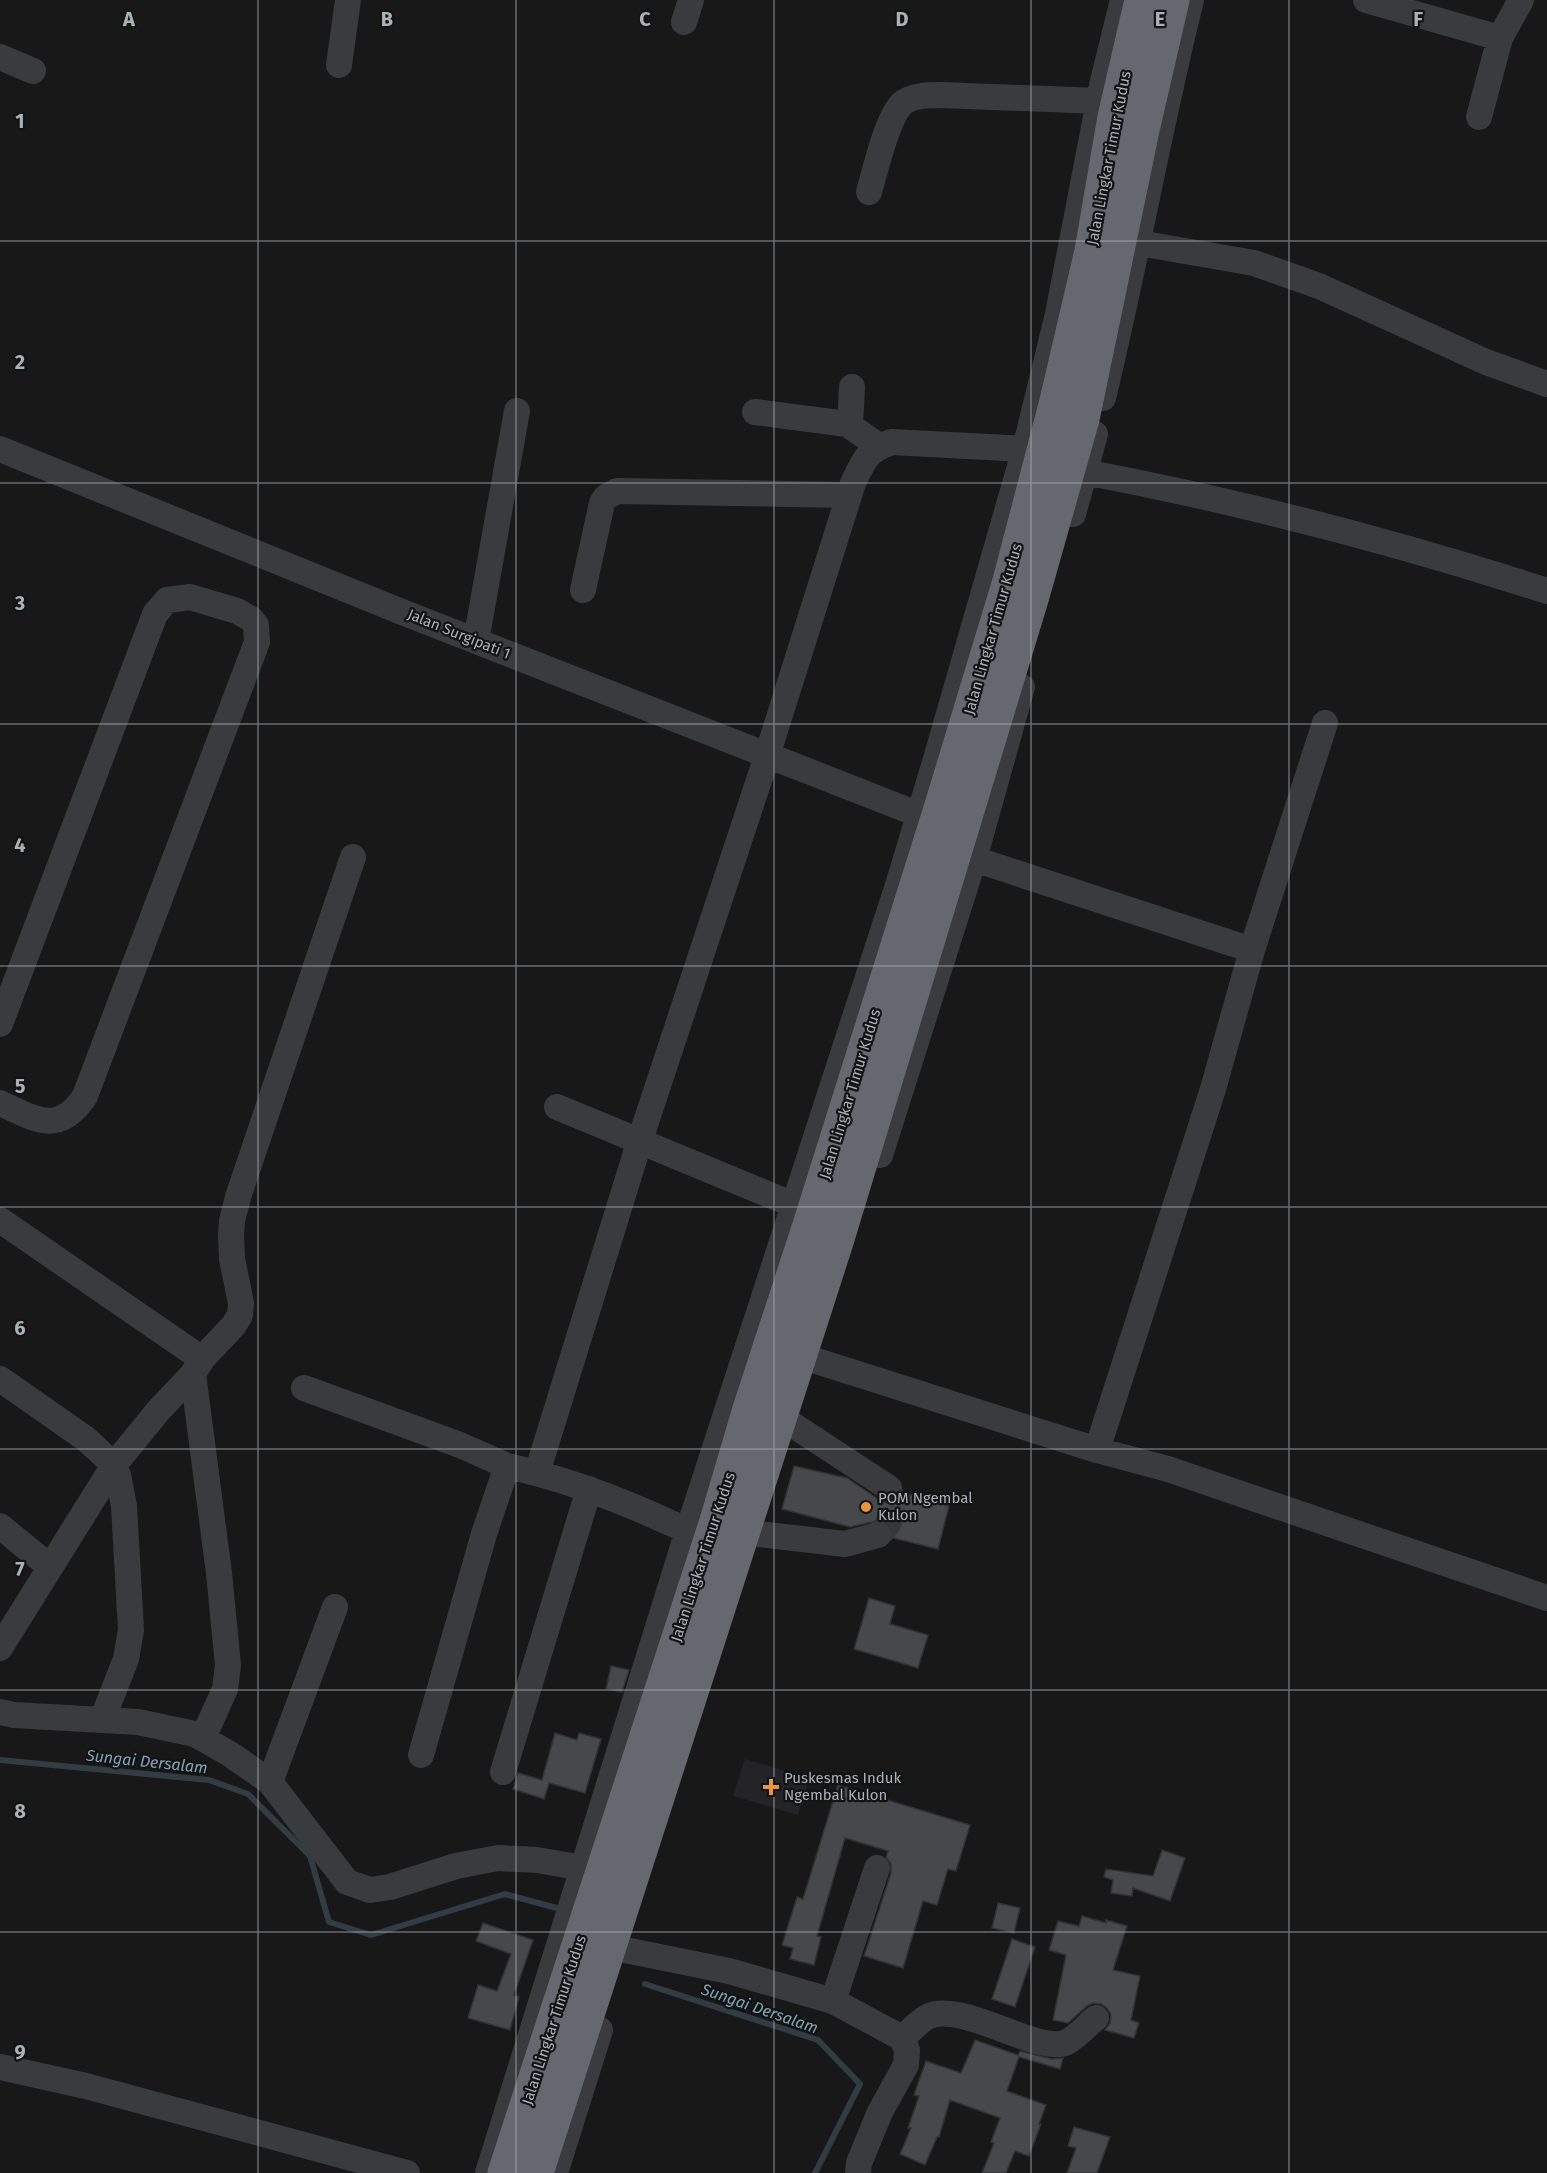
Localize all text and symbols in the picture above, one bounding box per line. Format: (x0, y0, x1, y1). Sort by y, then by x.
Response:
text: A (122, 7, 136, 31)
text: B (381, 7, 393, 31)
text: C (639, 7, 651, 31)
text: D (895, 7, 909, 31)
text: E (1155, 7, 1165, 31)
text: F (1413, 7, 1423, 31)
street label: Jalan Lingkar Timur Kudus (1083, 69, 1135, 247)
text: 1 (15, 109, 25, 133)
text: 2 (15, 350, 25, 374)
street label: Jalan Lingkar Timur Kudus (960, 541, 1026, 717)
text: 3 (14, 591, 25, 615)
street label: Jalan Surgipati 1 (405, 605, 513, 663)
text: 4 (14, 833, 26, 857)
street label: Jalan Lingkar Timur Kudus (816, 1007, 884, 1181)
text: 5 (15, 1074, 26, 1098)
text: 6 (14, 1316, 26, 1340)
street label: Jalan Lingkar Timur Kudus (667, 1470, 739, 1644)
place label: POM Ngembal Kulon (878, 1489, 973, 1524)
marker: POM Ngembal Kulon (859, 1500, 873, 1514)
text: 7 (15, 1557, 25, 1581)
water label: Sungai Dersalam (84, 1746, 209, 1777)
place label: Puskesmas Induk Ngembal Kulon (784, 1769, 902, 1804)
marker: Puskesmas Induk Ngembal Kulon (762, 1778, 780, 1796)
text: 8 (14, 1799, 26, 1823)
street label: Jalan Lingkar Timur Kudus (518, 1933, 590, 2107)
water label: Sungai Dersalam (698, 1979, 821, 2037)
text: 9 (14, 2040, 26, 2064)

